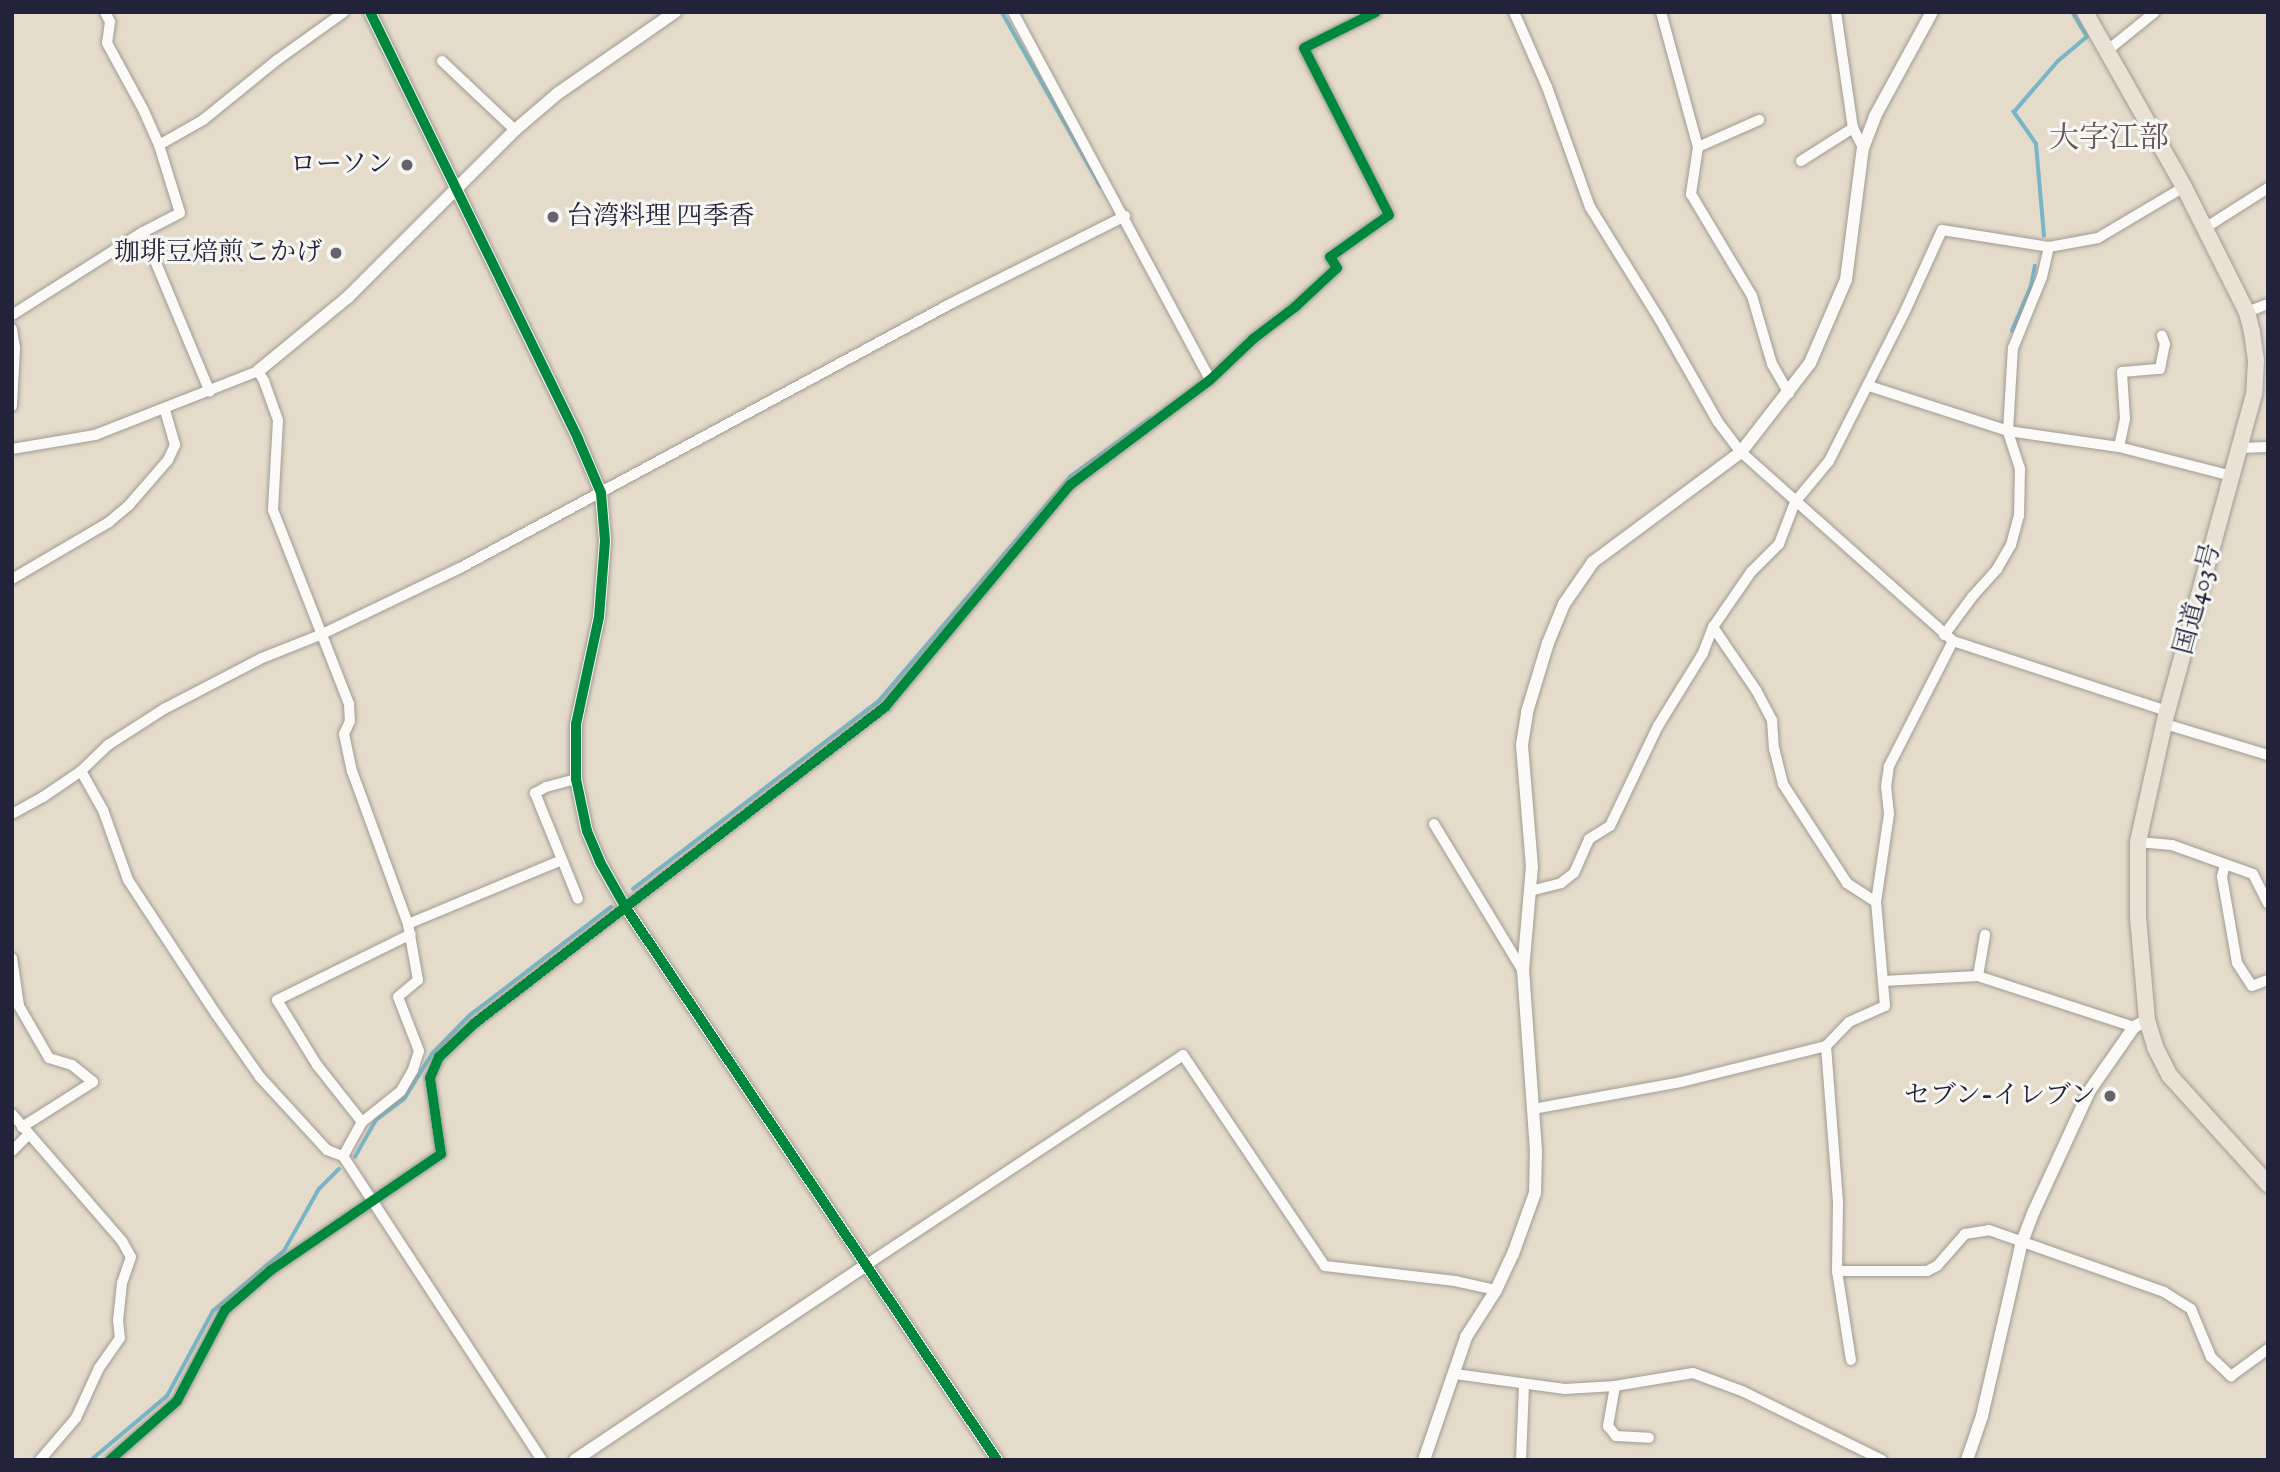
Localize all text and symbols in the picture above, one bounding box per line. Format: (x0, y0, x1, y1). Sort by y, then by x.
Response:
district label: 大字江部 (2049, 121, 2169, 157)
place label: ローソン (289, 149, 393, 181)
marker: ローソン (399, 157, 415, 173)
place label: 台湾料理 四季香 (567, 201, 755, 233)
marker: 台湾料理 四季香 (545, 209, 561, 225)
place label: 珈琲豆焙煎こかげ (114, 237, 322, 269)
marker: 珈琲豆焙煎こかげ (328, 245, 344, 261)
street label: 国道403号 (2168, 540, 2228, 658)
place label: セブン-イレブン (1902, 1080, 2096, 1112)
marker: セブン-イレブン (2102, 1088, 2118, 1104)

